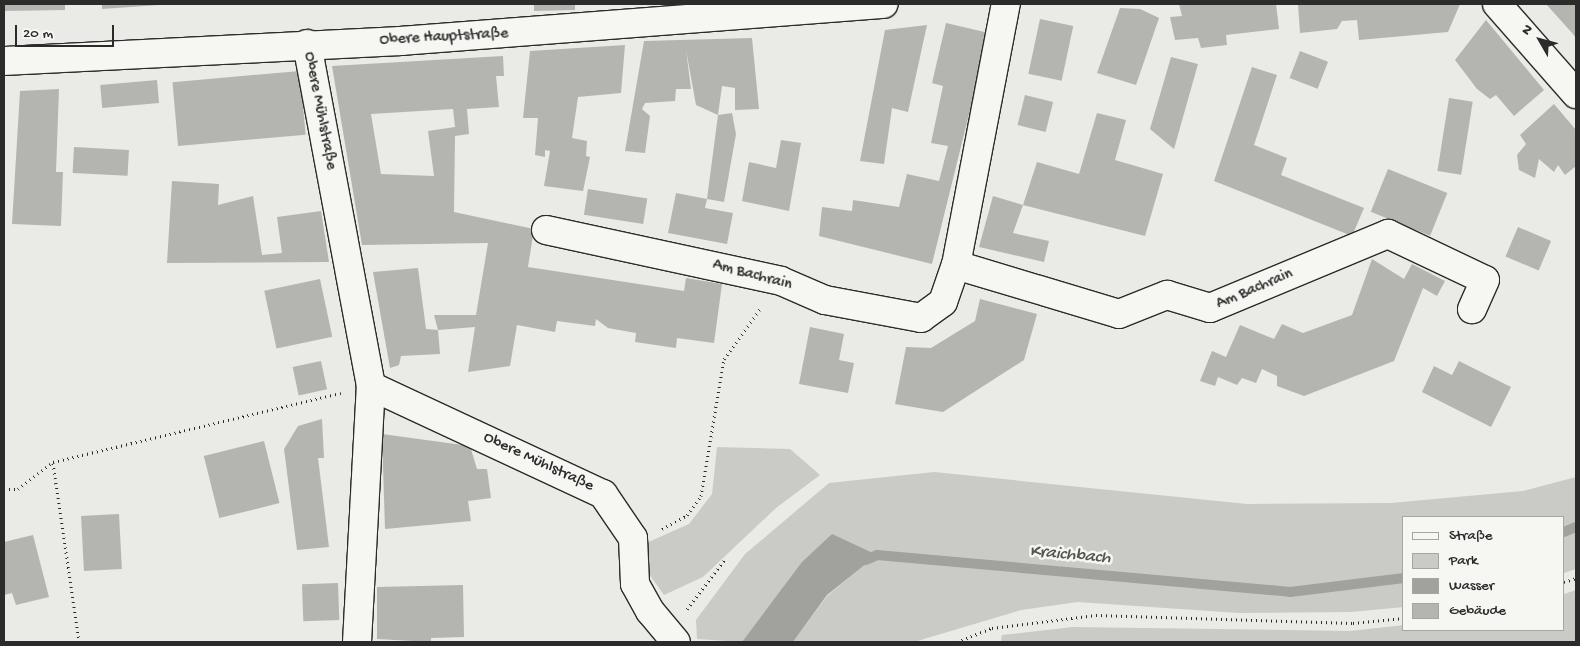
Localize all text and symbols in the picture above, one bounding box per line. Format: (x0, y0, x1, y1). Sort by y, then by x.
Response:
scale bar (18, 15, 116, 47)
north arrow (1515, 15, 1565, 65)
text: N (1518, 22, 1537, 39)
text: 20 m (23, 25, 53, 43)
street label: Obere Hauptstraße (379, 25, 509, 51)
street label: Obere Mühlstraße (298, 50, 340, 172)
street label: Am Bachrain (710, 256, 794, 296)
street label: Am Bachrain (1214, 265, 1296, 315)
street label: Obere Mühlstraße (480, 429, 596, 497)
legend (1402, 516, 1565, 631)
text: Straße (1449, 527, 1493, 545)
water label: Kraichbach (1029, 542, 1111, 570)
text: Park (1449, 552, 1478, 570)
text: Wasser (1449, 577, 1494, 595)
text: Gebäude (1449, 602, 1506, 620)

